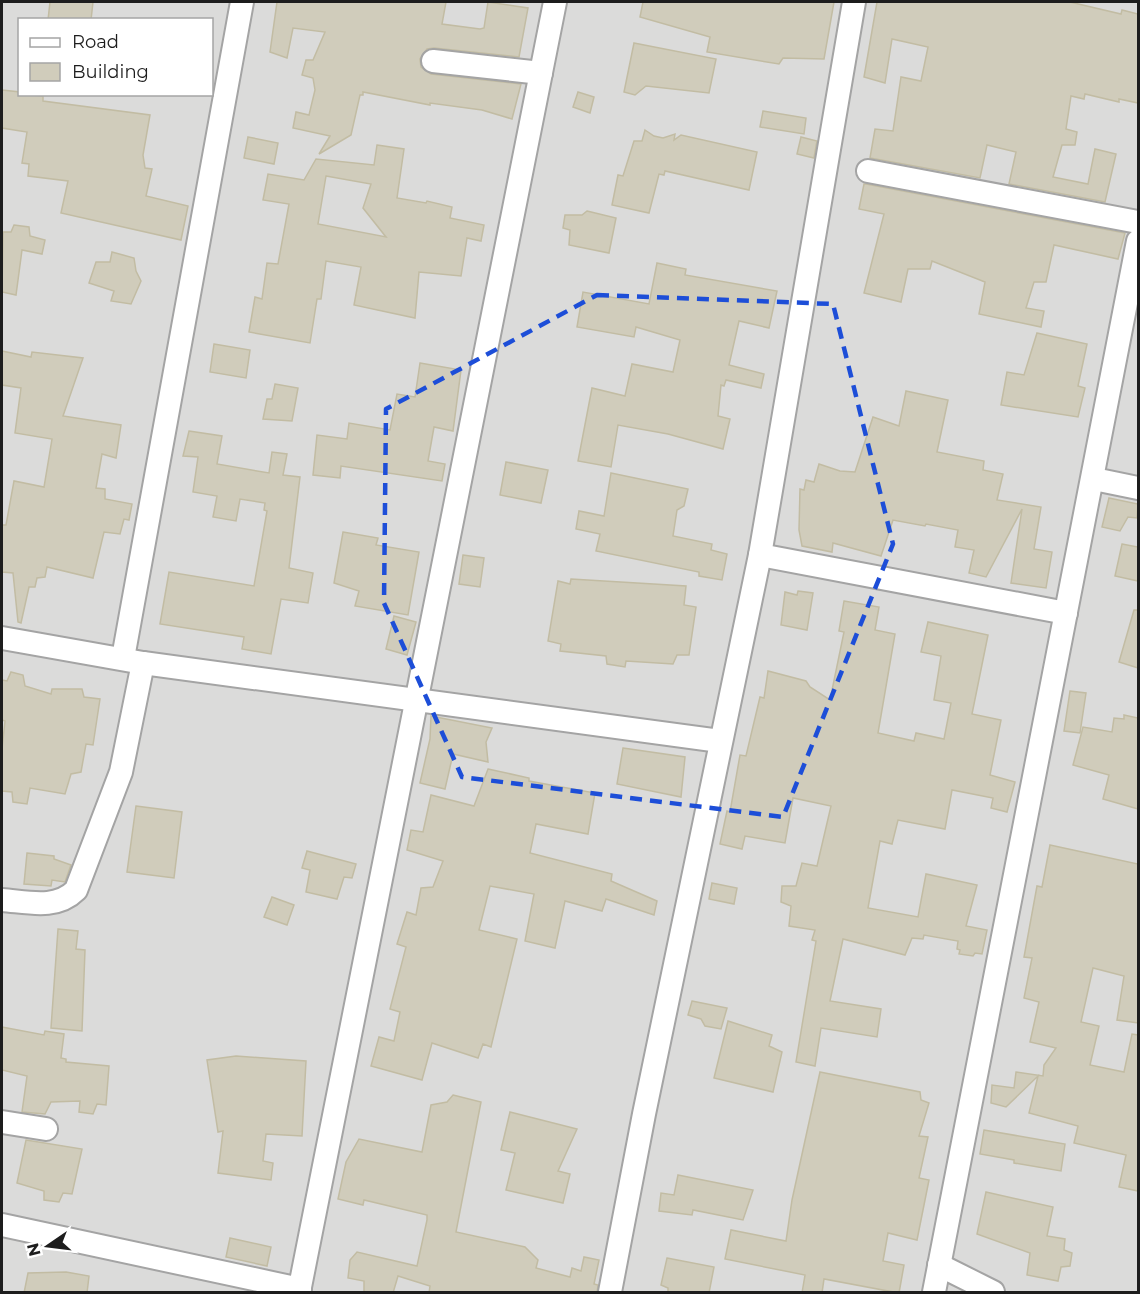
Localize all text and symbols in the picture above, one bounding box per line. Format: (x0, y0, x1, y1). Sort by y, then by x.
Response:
legend (18, 18, 213, 96)
text: Road (72, 31, 119, 53)
text: Building (72, 61, 149, 83)
north arrow (18, 1216, 78, 1276)
text: N (23, 1241, 45, 1258)

